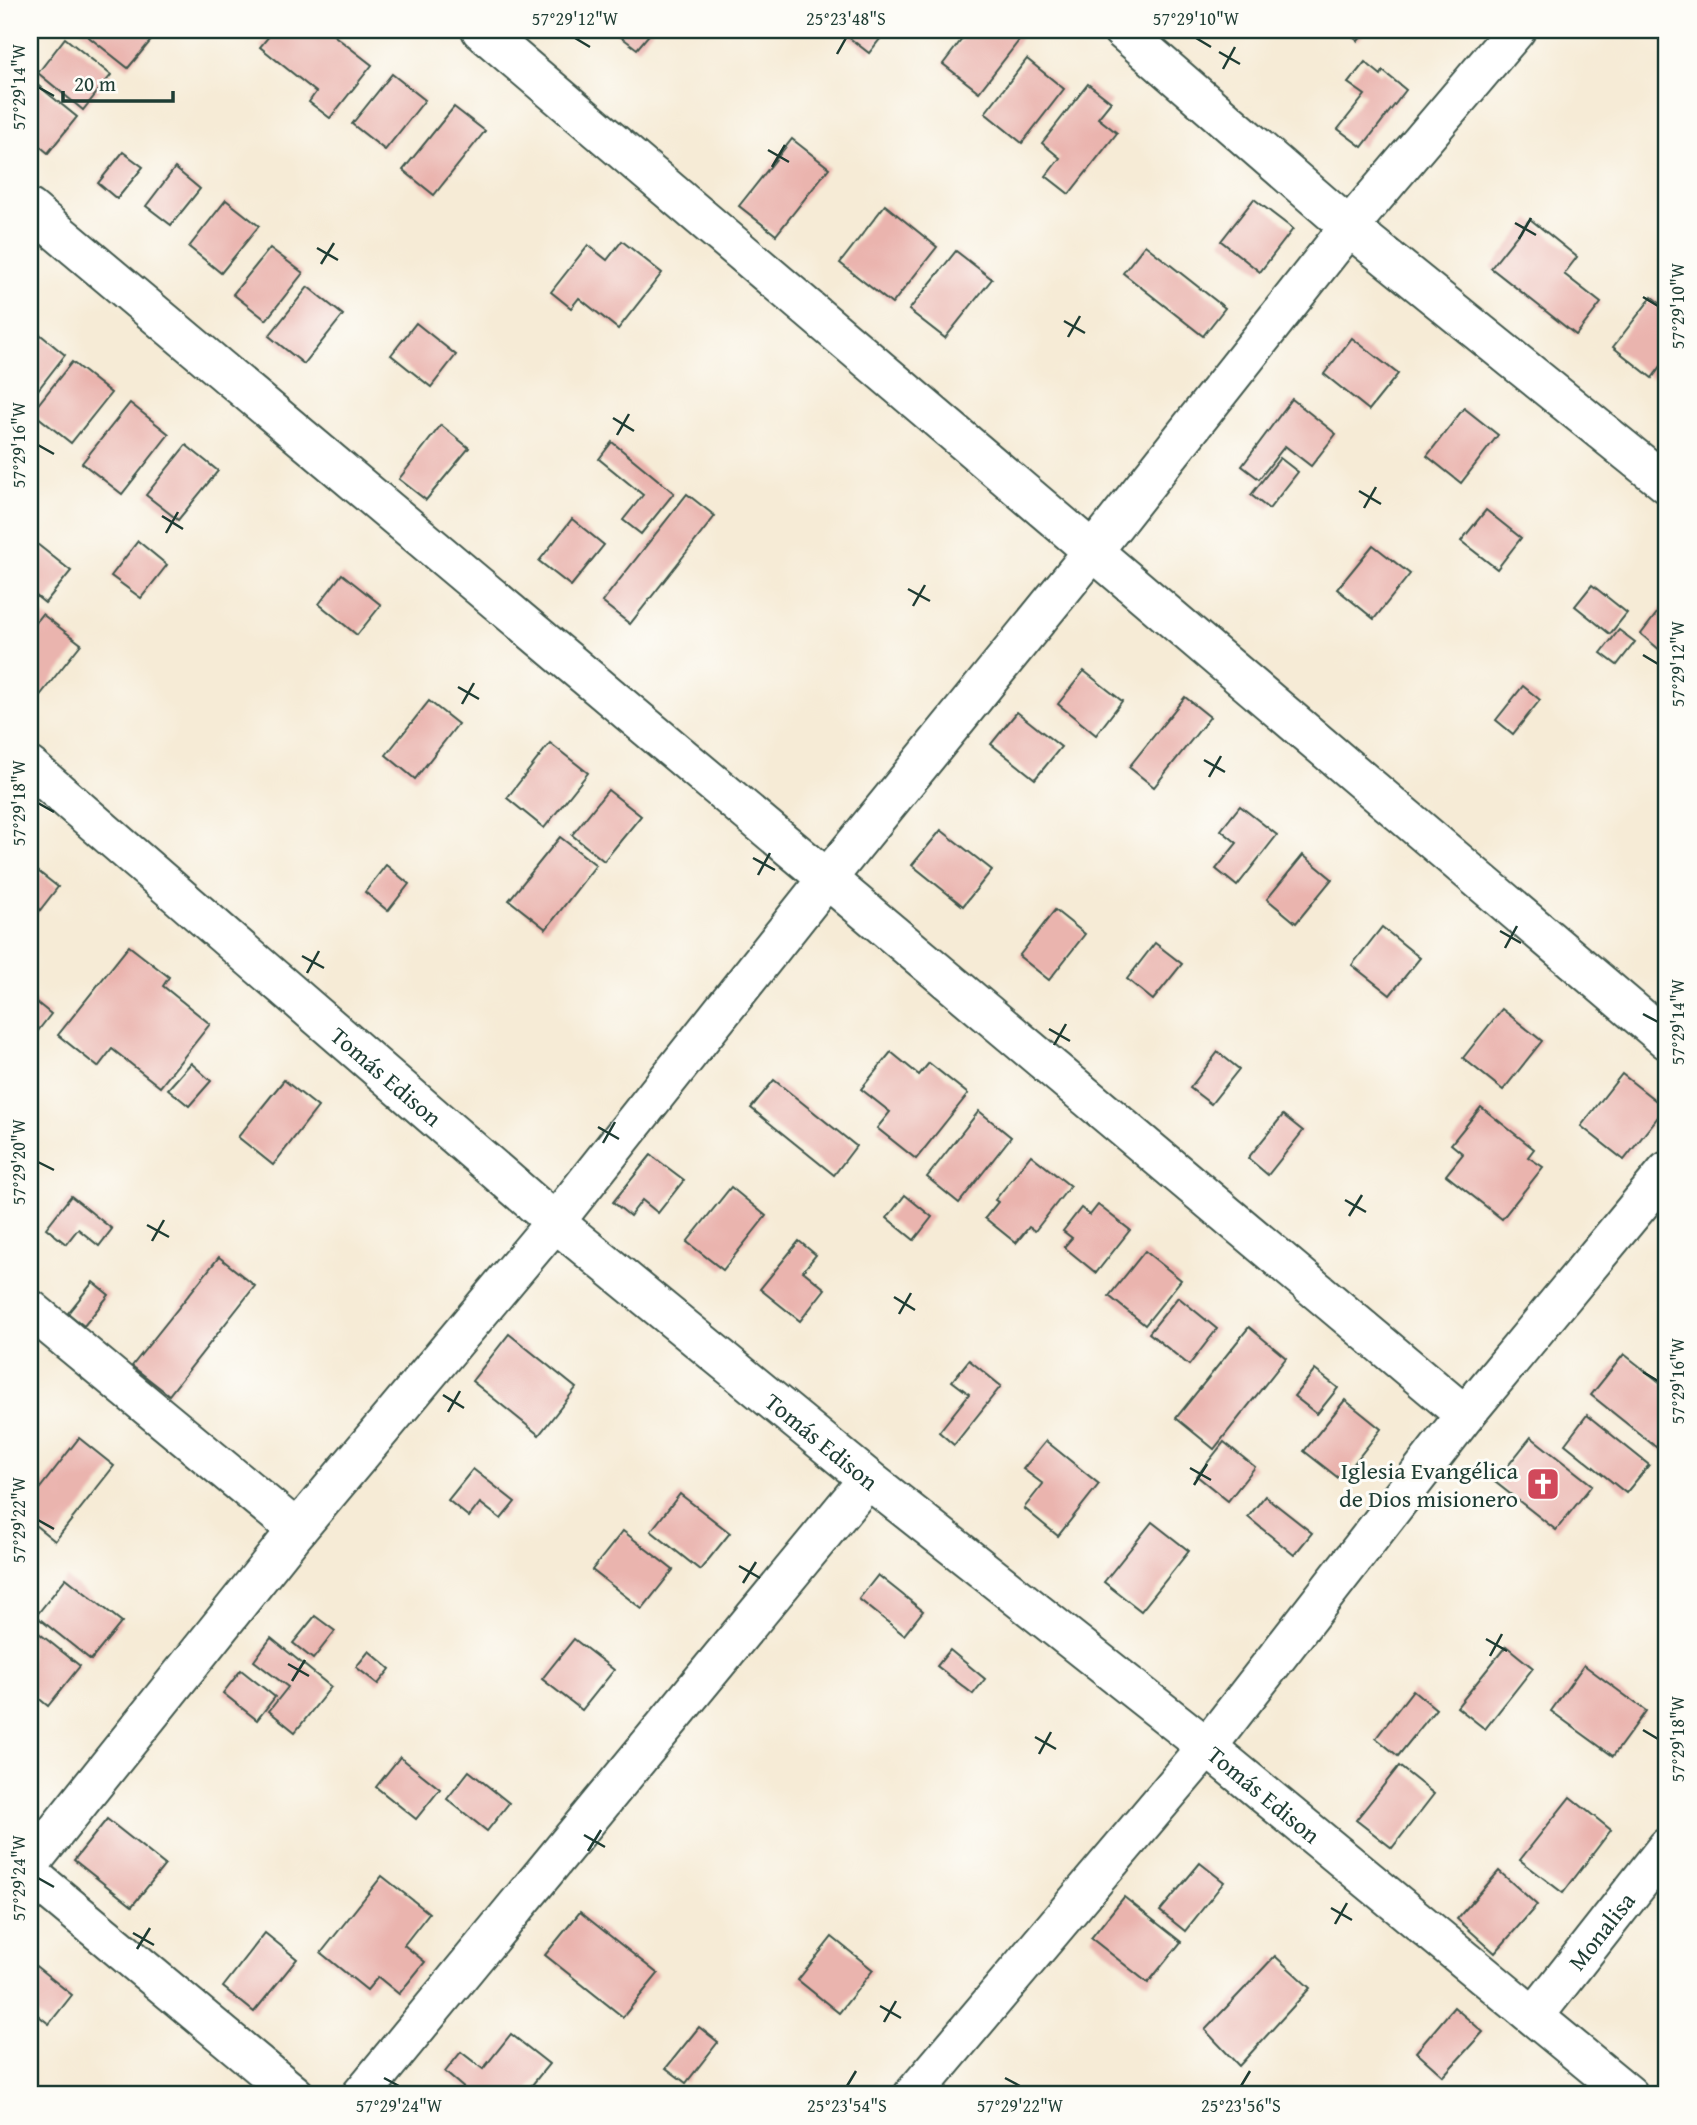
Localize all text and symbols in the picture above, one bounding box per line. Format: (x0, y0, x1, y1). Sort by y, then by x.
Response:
text: 57°29'12"W (532, 5, 619, 32)
text: 25°23'48"S (806, 5, 886, 32)
text: 57°29'10"W (1153, 5, 1240, 32)
text: 57°29'14"W (5, 43, 32, 130)
scale bar (63, 60, 173, 104)
text: 20 m (74, 68, 116, 99)
text: 57°29'10"W (1664, 262, 1691, 349)
text: 57°29'16"W (5, 401, 32, 488)
text: 57°29'12"W (1664, 620, 1691, 707)
text: 57°29'18"W (5, 759, 32, 846)
text: 57°29'14"W (1664, 978, 1691, 1065)
street label: Tomás Edison (323, 1018, 450, 1135)
text: 57°29'20"W (5, 1118, 32, 1205)
text: 57°29'16"W (1664, 1337, 1691, 1424)
street label: Tomás Edison (758, 1384, 886, 1499)
place label: Iglesia Evangélica de Dios misionero (1339, 1453, 1519, 1516)
church icon: Iglesia Evangélica de Dios misionero (1524, 1465, 1562, 1503)
text: 57°29'22"W (5, 1476, 32, 1563)
text: 57°29'18"W (1664, 1695, 1691, 1782)
street label: Tomás Edison (1200, 1737, 1329, 1852)
text: 57°29'24"W (5, 1834, 32, 1921)
street label: Monalisa (1559, 1884, 1643, 1978)
text: 57°29'24"W (356, 2092, 443, 2119)
text: 25°23'54"S (807, 2092, 887, 2119)
text: 57°29'22"W (977, 2092, 1064, 2119)
text: 25°23'56"S (1201, 2092, 1281, 2119)

